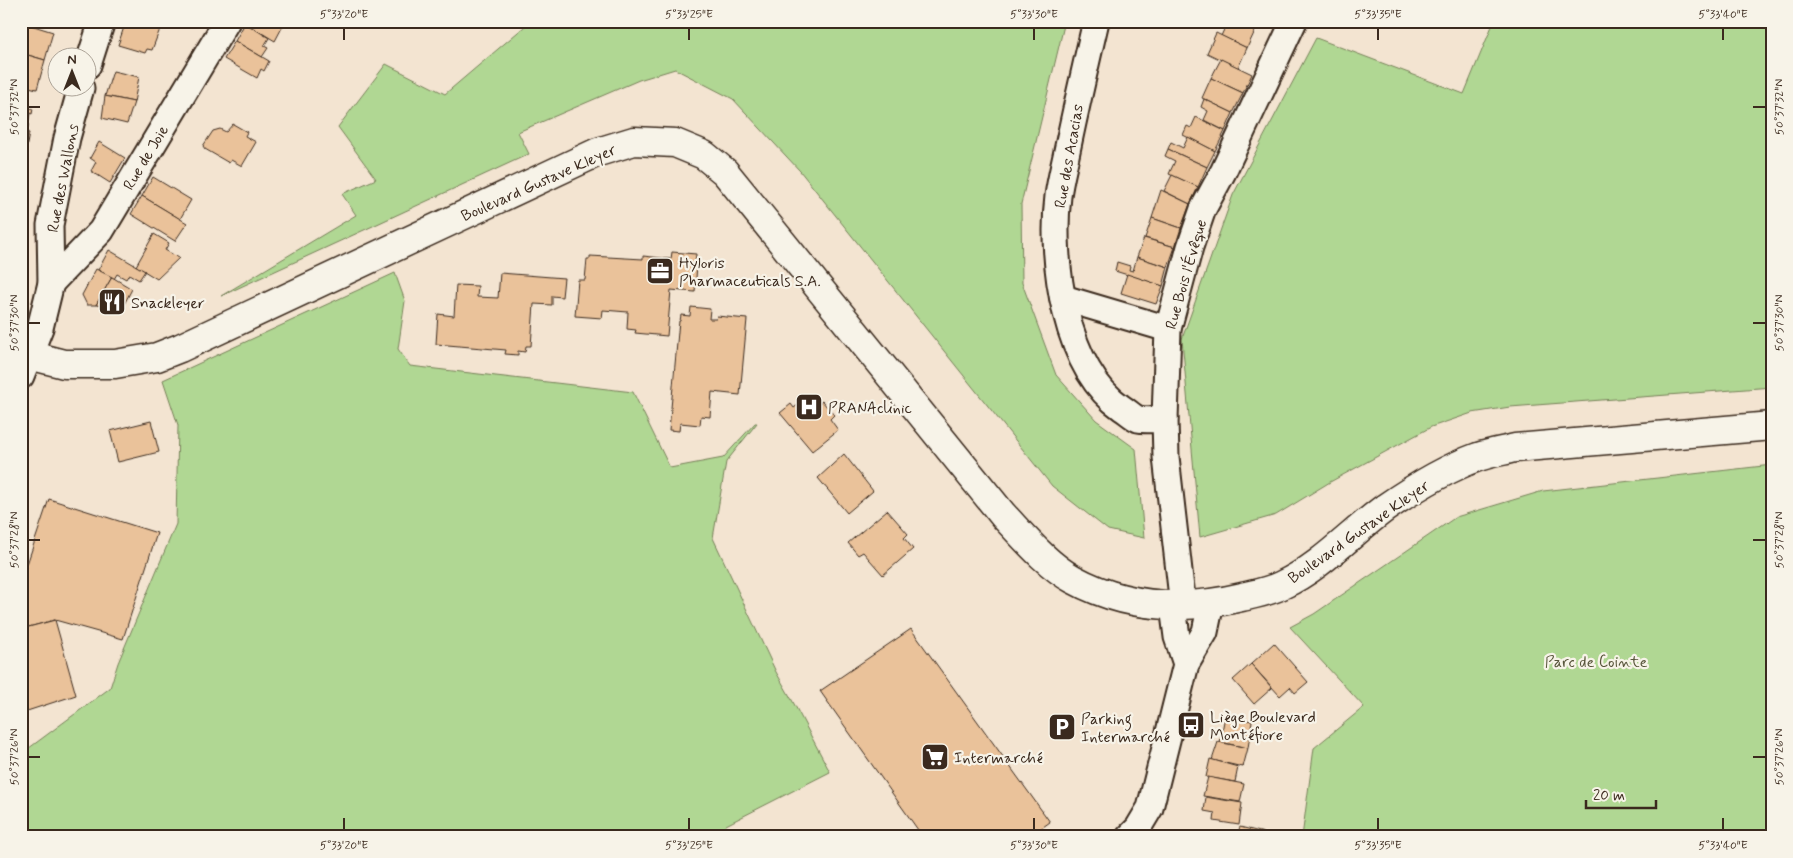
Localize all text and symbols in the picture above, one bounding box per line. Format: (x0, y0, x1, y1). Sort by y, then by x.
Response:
text: 5°33'20"E (320, 7, 368, 23)
text: 5°33'25"E (665, 7, 713, 23)
text: 5°33'30"E (1010, 7, 1058, 23)
text: 5°33'35"E (1354, 7, 1402, 23)
text: 5°33'40"E (1698, 7, 1748, 23)
north arrow (48, 48, 98, 98)
text: N (67, 51, 77, 69)
text: 50°37'32"N (7, 79, 23, 135)
text: 50°37'32"N (1772, 79, 1788, 135)
street label: Rue des Acacias (1050, 103, 1089, 210)
street label: Rue de Joie (119, 121, 174, 194)
street label: Rue des Wallons (43, 122, 84, 234)
street label: Boulevard Gustave Kleyer (458, 140, 620, 227)
street label: Rue Bois l'Évêque (1161, 217, 1212, 332)
place label: Hyloris Pharmaceuticals S.A. (679, 253, 821, 292)
office icon: Hyloris Pharmaceuticals S.A. (645, 256, 675, 286)
restaurant icon: Snackleyer (97, 287, 127, 317)
place label: Snackleyer (131, 293, 205, 314)
text: 50°37'30"N (7, 295, 23, 351)
text: 50°37'30"N (1772, 295, 1788, 351)
hospital icon: PRANAclinic (794, 392, 824, 422)
place label: PRANAclinic (828, 398, 912, 419)
street label: Boulevard Gustave Kleyer (1284, 475, 1434, 589)
text: 50°37'28"N (7, 512, 23, 568)
text: 50°37'28"N (1772, 512, 1788, 568)
park label: Parc de Cointe (1545, 652, 1647, 673)
place label: Liège Boulevard Montéfiore (1210, 707, 1316, 746)
place label: Parking Intermarché (1081, 709, 1170, 748)
bus stop icon: Liège Boulevard Montéfiore (1176, 710, 1206, 740)
parking icon: Parking Intermarché (1047, 712, 1077, 742)
text: 50°37'26"N (7, 728, 23, 786)
text: 50°37'26"N (1772, 728, 1788, 786)
supermarket icon: Intermarché (920, 742, 950, 772)
place label: Intermarché (954, 748, 1043, 769)
scale bar (1586, 778, 1656, 810)
text: 20 m (1593, 786, 1625, 806)
text: 5°33'20"E (320, 838, 368, 854)
text: 5°33'25"E (665, 838, 713, 854)
text: 5°33'30"E (1010, 838, 1058, 854)
text: 5°33'35"E (1354, 838, 1402, 854)
text: 5°33'40"E (1698, 838, 1748, 854)

